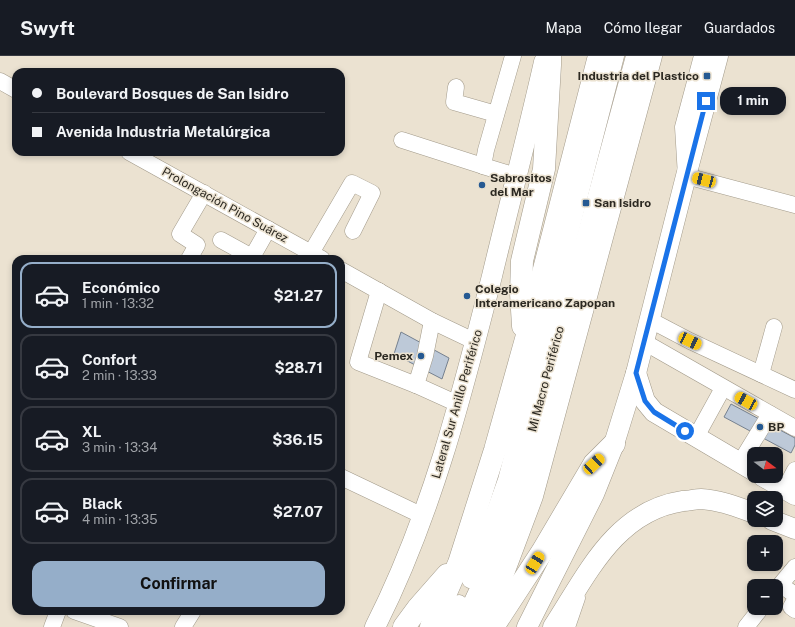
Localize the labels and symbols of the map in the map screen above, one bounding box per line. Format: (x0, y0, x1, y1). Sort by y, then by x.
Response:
place label: Industria del Plastico (578, 69, 699, 83)
marker: Industria del Plastico (702, 71, 712, 81)
callout: 1 min (720, 87, 786, 115)
route end (697, 92, 715, 110)
street label: Prolongación Pino Suárez (160, 164, 291, 246)
place label: Sabrositos del Mar (490, 171, 552, 199)
car (691, 171, 717, 189)
marker: Sabrositos del Mar (477, 180, 487, 190)
place label: San Isidro (594, 196, 651, 210)
marker: San Isidro (581, 198, 591, 208)
place label: Colegio Interamericano Zapopan (475, 282, 615, 310)
marker: Colegio Interamericano Zapopan (462, 291, 472, 301)
street label: Mi Macro Periférico (525, 324, 567, 433)
street label: Lateral Sur Anillo Periférico (429, 328, 485, 480)
car (677, 330, 703, 352)
place label: Pemex (374, 349, 413, 363)
marker: Pemex (416, 351, 426, 361)
car (733, 390, 759, 412)
place label: BP (768, 420, 784, 434)
route start (676, 422, 694, 440)
marker: BP (755, 422, 765, 432)
north arrow (747, 447, 783, 483)
car (581, 451, 607, 477)
car (524, 550, 546, 576)

